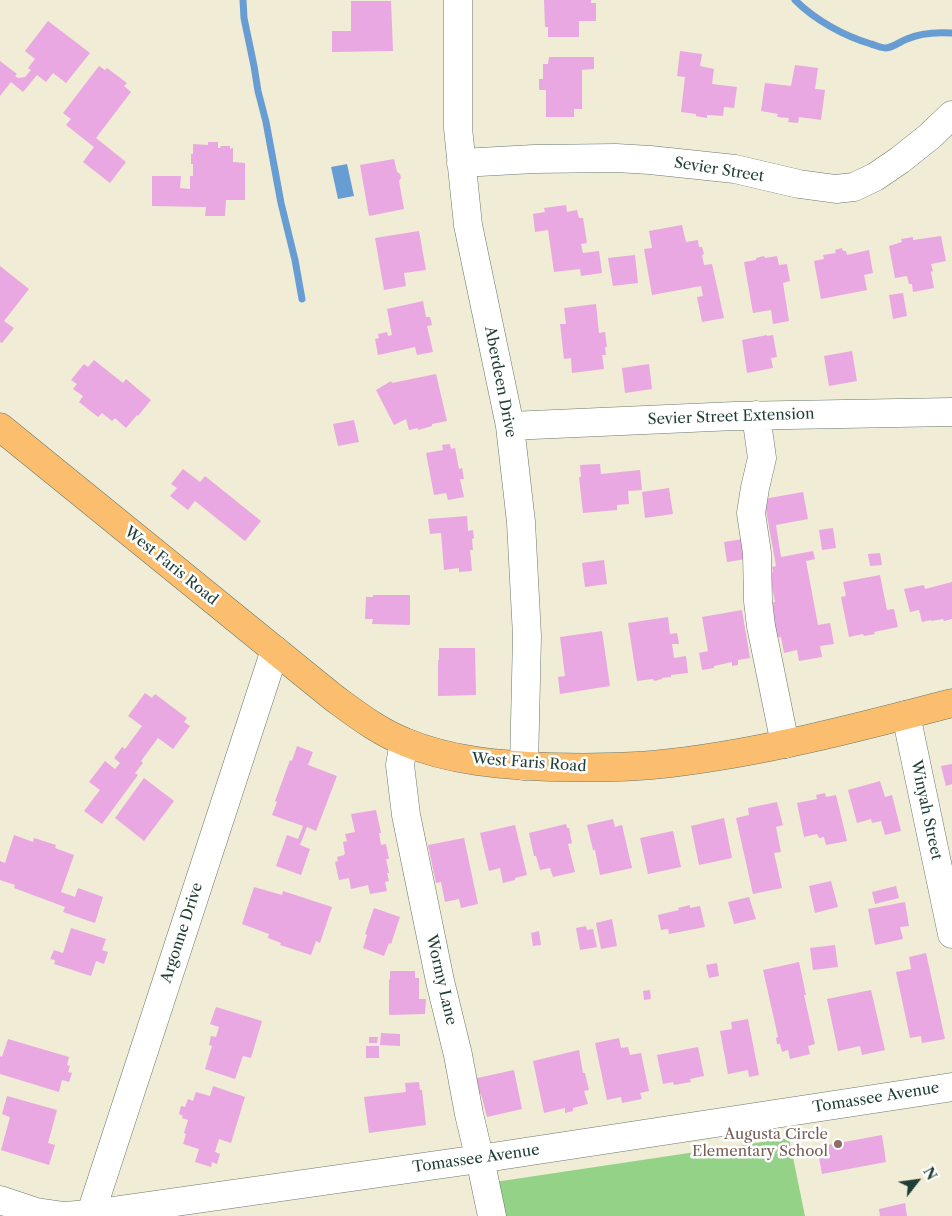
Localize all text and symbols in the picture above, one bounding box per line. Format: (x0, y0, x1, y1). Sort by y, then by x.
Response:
street label: Sevier Street (673, 154, 765, 186)
street label: Aberdeen Drive (480, 325, 520, 439)
street label: Sevier Street Extension (647, 405, 815, 429)
street label: West Faris Road (121, 523, 221, 609)
street label: West Faris Road (471, 750, 587, 776)
street label: Winyah Street (907, 758, 945, 862)
street label: Argonne Drive (157, 880, 207, 986)
street label: Wormy Lane (422, 933, 460, 1027)
street label: Tomassee Avenue (811, 1079, 941, 1117)
place label: Augusta Circle Elementary School (692, 1126, 828, 1161)
marker: Augusta Circle Elementary School (832, 1138, 844, 1150)
street label: Tomassee Avenue (411, 1141, 541, 1177)
north arrow (892, 1156, 942, 1206)
text: N (919, 1164, 941, 1183)

